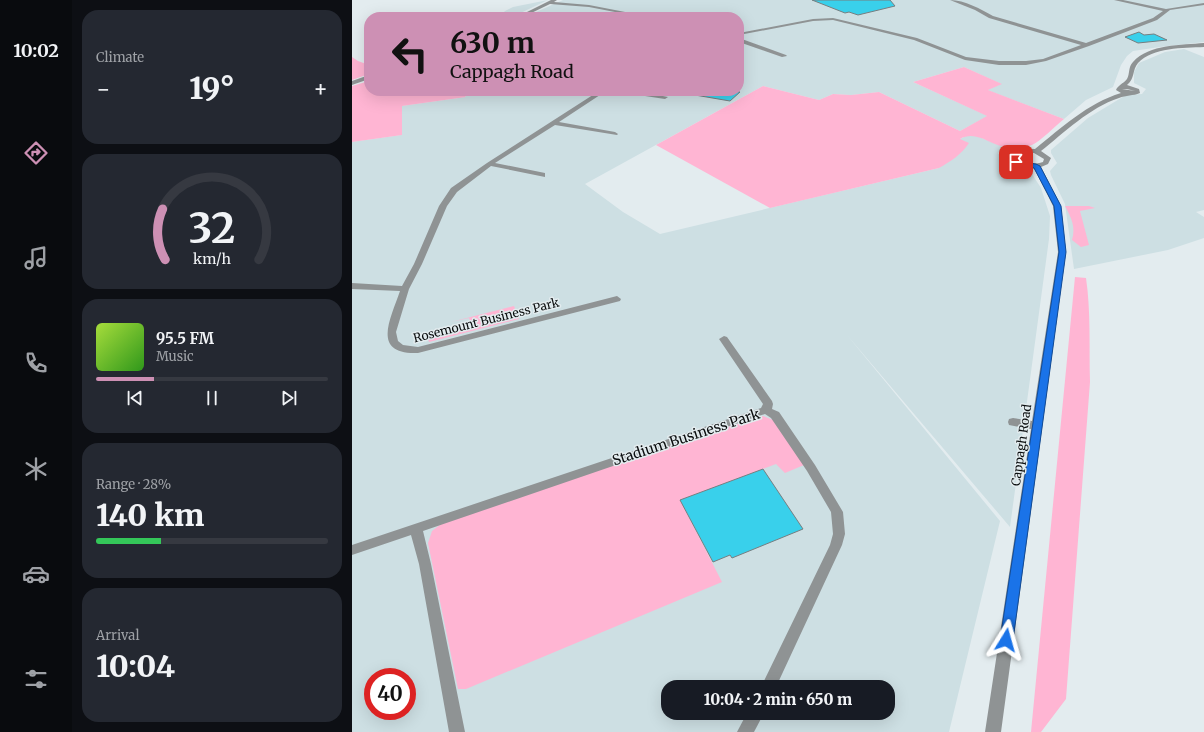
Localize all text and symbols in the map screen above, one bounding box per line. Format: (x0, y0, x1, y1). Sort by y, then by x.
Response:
text: 630 m (450, 25, 535, 61)
icon: left (384, 28, 436, 80)
text: 10:02 (13, 39, 59, 62)
text: Climate (96, 49, 144, 66)
text: Cappagh Road (450, 60, 574, 83)
text: 19° (189, 69, 235, 107)
text: − (96, 75, 111, 103)
text: + (313, 75, 328, 103)
icon: directions (22, 139, 50, 167)
pin (999, 145, 1033, 179)
icon: arrive (1005, 151, 1027, 173)
text: 32 (188, 201, 236, 253)
icon: music (22, 244, 50, 272)
text: km/h (193, 249, 231, 267)
street label: Rosemount Business Park (412, 295, 561, 345)
text: 95.5 FM (156, 329, 214, 348)
text: Music (156, 348, 194, 365)
icon: phone (22, 349, 50, 377)
icon: previous (124, 387, 146, 409)
icon: pause (201, 387, 223, 409)
icon: next (278, 387, 300, 409)
street label: Cappagh Road (1008, 403, 1034, 487)
street label: Stadium Business Park (610, 405, 762, 469)
icon: climate (22, 455, 50, 483)
text: Range · 28% (96, 476, 171, 493)
text: 140 km (96, 496, 204, 534)
icon: car (22, 560, 50, 588)
position arrow (985, 619, 1027, 661)
text: Arrival (96, 627, 139, 644)
text: 10:04 (96, 647, 175, 685)
icon: filters (22, 665, 50, 693)
speed limit sign: 40 (364, 668, 416, 720)
text: 10:04 · 2 min · 650 m (704, 690, 852, 709)

